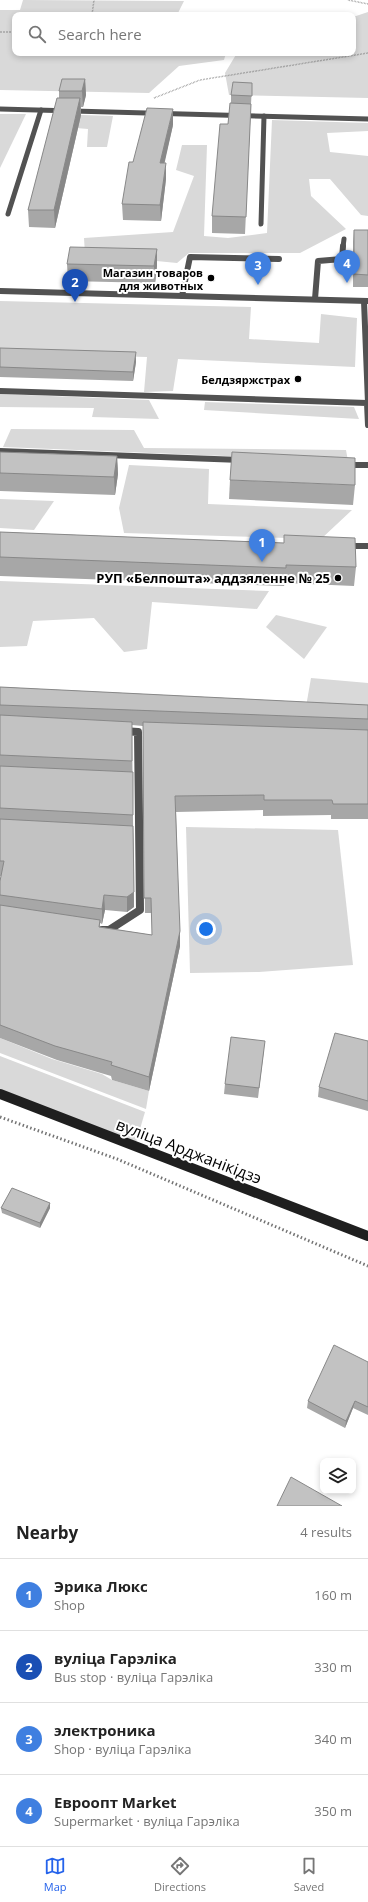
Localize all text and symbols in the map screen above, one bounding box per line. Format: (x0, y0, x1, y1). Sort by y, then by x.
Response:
search box (12, 12, 356, 56)
icon: search (26, 23, 48, 45)
text: Search here (58, 24, 142, 44)
pin: 4 (334, 250, 360, 283)
pin: 3 (245, 252, 271, 285)
place label: Магазин товаров для животных (103, 265, 204, 293)
pin: 2 (62, 269, 88, 302)
marker: Магазин товаров для животных (206, 273, 216, 283)
place label: Белдзяржстрах (201, 372, 291, 387)
marker: Белдзяржстрах (293, 374, 303, 384)
pin: 1 (249, 529, 275, 562)
place label: РУП «Белпошта» аддзяленне № 25 (96, 569, 330, 587)
marker: РУП «Белпошта» аддзяленне № 25 (333, 573, 343, 583)
your location (196, 919, 216, 939)
street label: вуліца Арджанікідзэ (113, 1113, 265, 1189)
map controls (320, 1458, 356, 1494)
button: layers (320, 1458, 356, 1494)
text: Nearby (16, 1521, 78, 1544)
text: 4 results (300, 1523, 352, 1541)
text: Эрика Люкс (54, 1576, 148, 1596)
text: 1 (25, 1586, 33, 1604)
text: 160 m (314, 1586, 352, 1604)
text: Shop (54, 1596, 85, 1614)
text: вуліца Гарэліка (54, 1648, 177, 1668)
text: 2 (25, 1658, 33, 1676)
text: 330 m (314, 1658, 352, 1676)
text: Bus stop · вуліца Гарэліка (54, 1668, 213, 1686)
text: электроника (54, 1720, 156, 1740)
text: 3 (25, 1730, 33, 1748)
text: 340 m (314, 1730, 352, 1748)
text: Shop · вуліца Гарэліка (54, 1740, 192, 1758)
text: Евроопт Market (54, 1792, 177, 1812)
text: 4 (25, 1802, 33, 1820)
text: 350 m (314, 1802, 352, 1820)
text: Supermarket · вуліца Гарэліка (54, 1812, 240, 1830)
tab: Map (44, 1855, 67, 1894)
tab: Directions (154, 1855, 206, 1894)
tab: Saved (294, 1855, 324, 1894)

